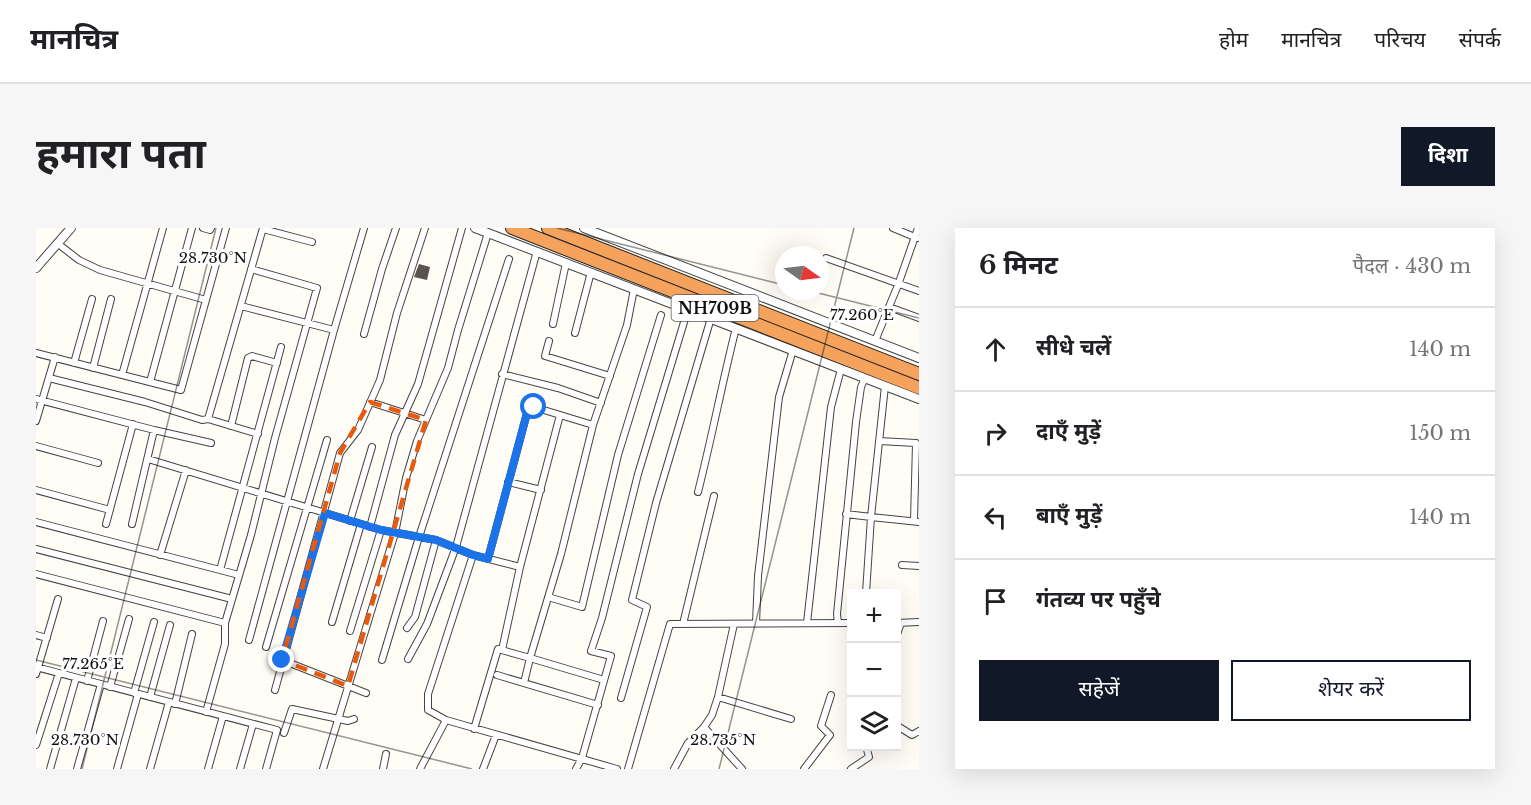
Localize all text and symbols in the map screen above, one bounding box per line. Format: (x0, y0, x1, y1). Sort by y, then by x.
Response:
text: मानचित्र (30, 22, 118, 57)
text: होम (1219, 27, 1248, 53)
text: मानचित्र (1281, 27, 1341, 53)
text: परिचय (1374, 27, 1426, 53)
text: संपर्क (1459, 27, 1501, 53)
text: हमारा पता (36, 127, 206, 179)
button: दिशा (1401, 127, 1495, 186)
north arrow (775, 246, 829, 300)
text: 28.730°N (179, 248, 247, 267)
text: 6 मिनट (979, 249, 1058, 281)
text: पैदल · 430 m (1353, 254, 1471, 278)
road number: NH709B (672, 295, 758, 321)
text: 77.260°E (830, 305, 894, 324)
icon: ahead (979, 333, 1012, 366)
text: सीधे चलें (1036, 334, 1111, 361)
text: 140 m (1409, 337, 1471, 361)
route start (520, 393, 546, 419)
icon: right (979, 417, 1012, 450)
text: दाएँ मुड़ें (1036, 418, 1101, 445)
text: 150 m (1409, 421, 1471, 445)
icon: left (979, 501, 1012, 534)
text: बाएँ मुड़ें (1036, 502, 1102, 529)
text: 140 m (1409, 505, 1471, 529)
icon: arrive (979, 585, 1012, 618)
text: गंतव्य पर पहुँचे (1036, 586, 1161, 613)
map controls (847, 589, 901, 751)
button: + (847, 589, 901, 643)
button: − (847, 643, 901, 697)
route end (268, 646, 294, 672)
text: 77.265°E (62, 654, 124, 673)
button: सहेजें (979, 660, 1219, 721)
button: शेयर करें (1231, 660, 1471, 721)
button: layers (847, 697, 901, 751)
text: 28.730°N (51, 730, 119, 749)
text: 28.735°N (690, 730, 756, 749)

